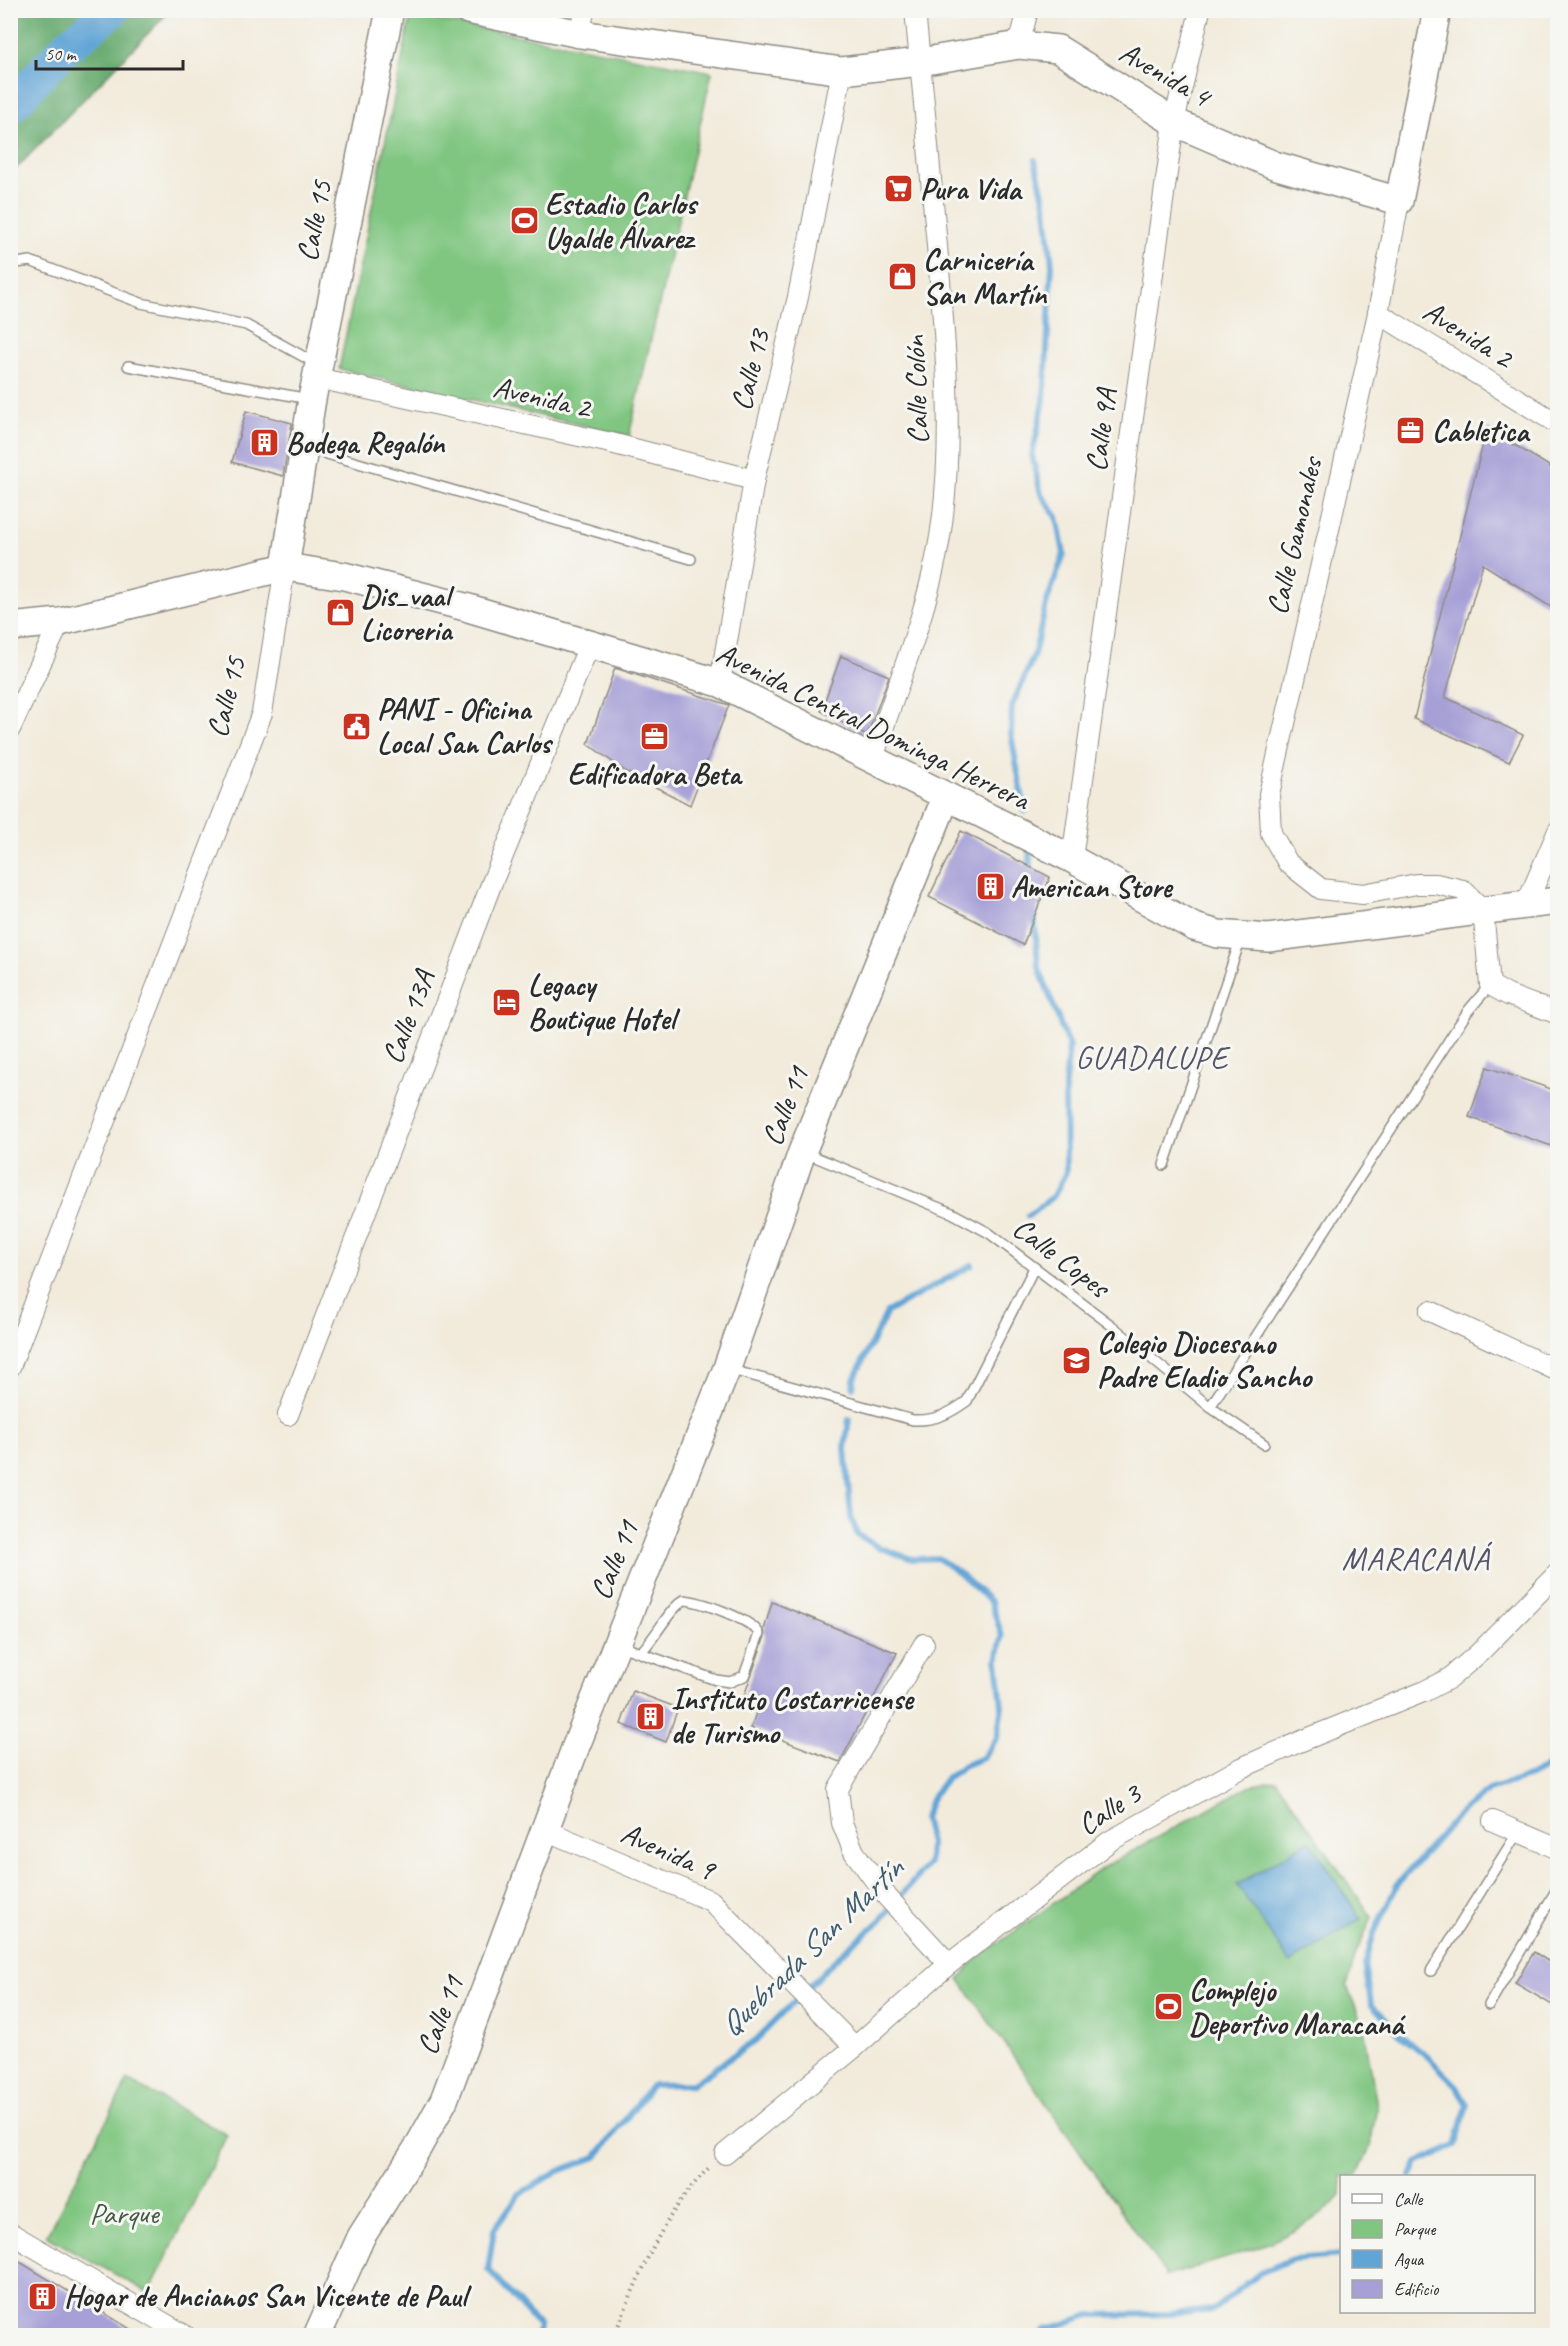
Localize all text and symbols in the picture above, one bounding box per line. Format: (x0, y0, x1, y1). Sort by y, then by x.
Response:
scale bar (36, 33, 183, 71)
street label: Avenida 4 (1113, 33, 1219, 116)
text: 50 m (45, 43, 78, 65)
place label: Pura Vida (920, 170, 1023, 208)
supermarket icon: Pura Vida (883, 173, 915, 205)
street label: Calle 15 (288, 176, 341, 265)
place label: Estadio Carlos Ugalde Álvarez (545, 185, 700, 257)
sports icon: Estadio Carlos Ugalde Álvarez (508, 205, 540, 237)
place label: Carnicería San Martín (923, 241, 1047, 313)
shop icon: Carnicería San Martín (886, 261, 918, 293)
street label: Avenida 2 (1416, 292, 1522, 378)
street label: Calle 13 (722, 323, 779, 414)
street label: Calle Colón (895, 334, 937, 445)
street label: Avenida 2 (490, 367, 597, 427)
street label: Calle 9A (1076, 384, 1126, 474)
place label: Cabletica (1432, 412, 1531, 450)
office icon: Cabletica (1395, 415, 1427, 447)
place label: Bodega Regalón (286, 424, 446, 462)
building icon: Bodega Regalón (249, 427, 281, 459)
street label: Calle Gamonales (1258, 451, 1331, 618)
place label: Dis_vaal Licoreria (361, 577, 455, 649)
shop icon: Dis_vaal Licoreria (324, 597, 356, 629)
street label: Avenida Central Dominga Herrera (710, 634, 1038, 819)
street label: Calle 15 (198, 651, 255, 741)
place label: PANI - Oficina Local San Carlos (377, 690, 554, 762)
public building icon: PANI - Oficina Local San Carlos (340, 710, 372, 742)
office icon: Edificadora Beta (638, 721, 670, 753)
place label: Edificadora Beta (567, 755, 743, 793)
place label: American Store (1011, 868, 1174, 906)
building icon: American Store (974, 871, 1006, 903)
street label: Calle 13A (373, 963, 444, 1069)
place label: Legacy Boutique Hotel (528, 966, 680, 1038)
hotel icon: Legacy Boutique Hotel (491, 986, 523, 1018)
district label: GUADALUPE (1075, 1037, 1231, 1078)
street label: Calle 11 (753, 1060, 818, 1151)
street label: Calle Copes (1005, 1208, 1119, 1307)
place label: Colegio Diocesano Padre Eladio Sancho (1097, 1324, 1313, 1396)
school or university icon: Colegio Diocesano Padre Eladio Sancho (1060, 1344, 1092, 1376)
street label: Calle 11 (581, 1514, 647, 1605)
district label: MARACANÁ (1342, 1538, 1493, 1579)
place label: Instituto Costarricense de Turismo (671, 1680, 915, 1752)
building icon: Instituto Costarricense de Turismo (634, 1700, 666, 1732)
street label: Calle 3 (1070, 1773, 1150, 1843)
street label: Avenida 9 (615, 1814, 723, 1889)
water label: Quebrada San Martín (710, 1847, 914, 2045)
street label: Calle 11 (408, 1969, 473, 2060)
place label: Complejo Deportivo Maracaná (1189, 1971, 1406, 2043)
sports icon: Complejo Deportivo Maracaná (1152, 1991, 1184, 2023)
legend (1340, 2175, 1535, 2313)
text: Calle (1394, 2188, 1423, 2210)
park label: Parque (90, 2194, 161, 2232)
text: Parque (1394, 2218, 1436, 2240)
text: Agua (1394, 2248, 1425, 2270)
place label: Hogar de Ancianos San Vicente de Paul (64, 2277, 472, 2315)
text: Edificio (1394, 2278, 1440, 2300)
building icon: Hogar de Ancianos San Vicente de Paul (27, 2280, 59, 2312)

